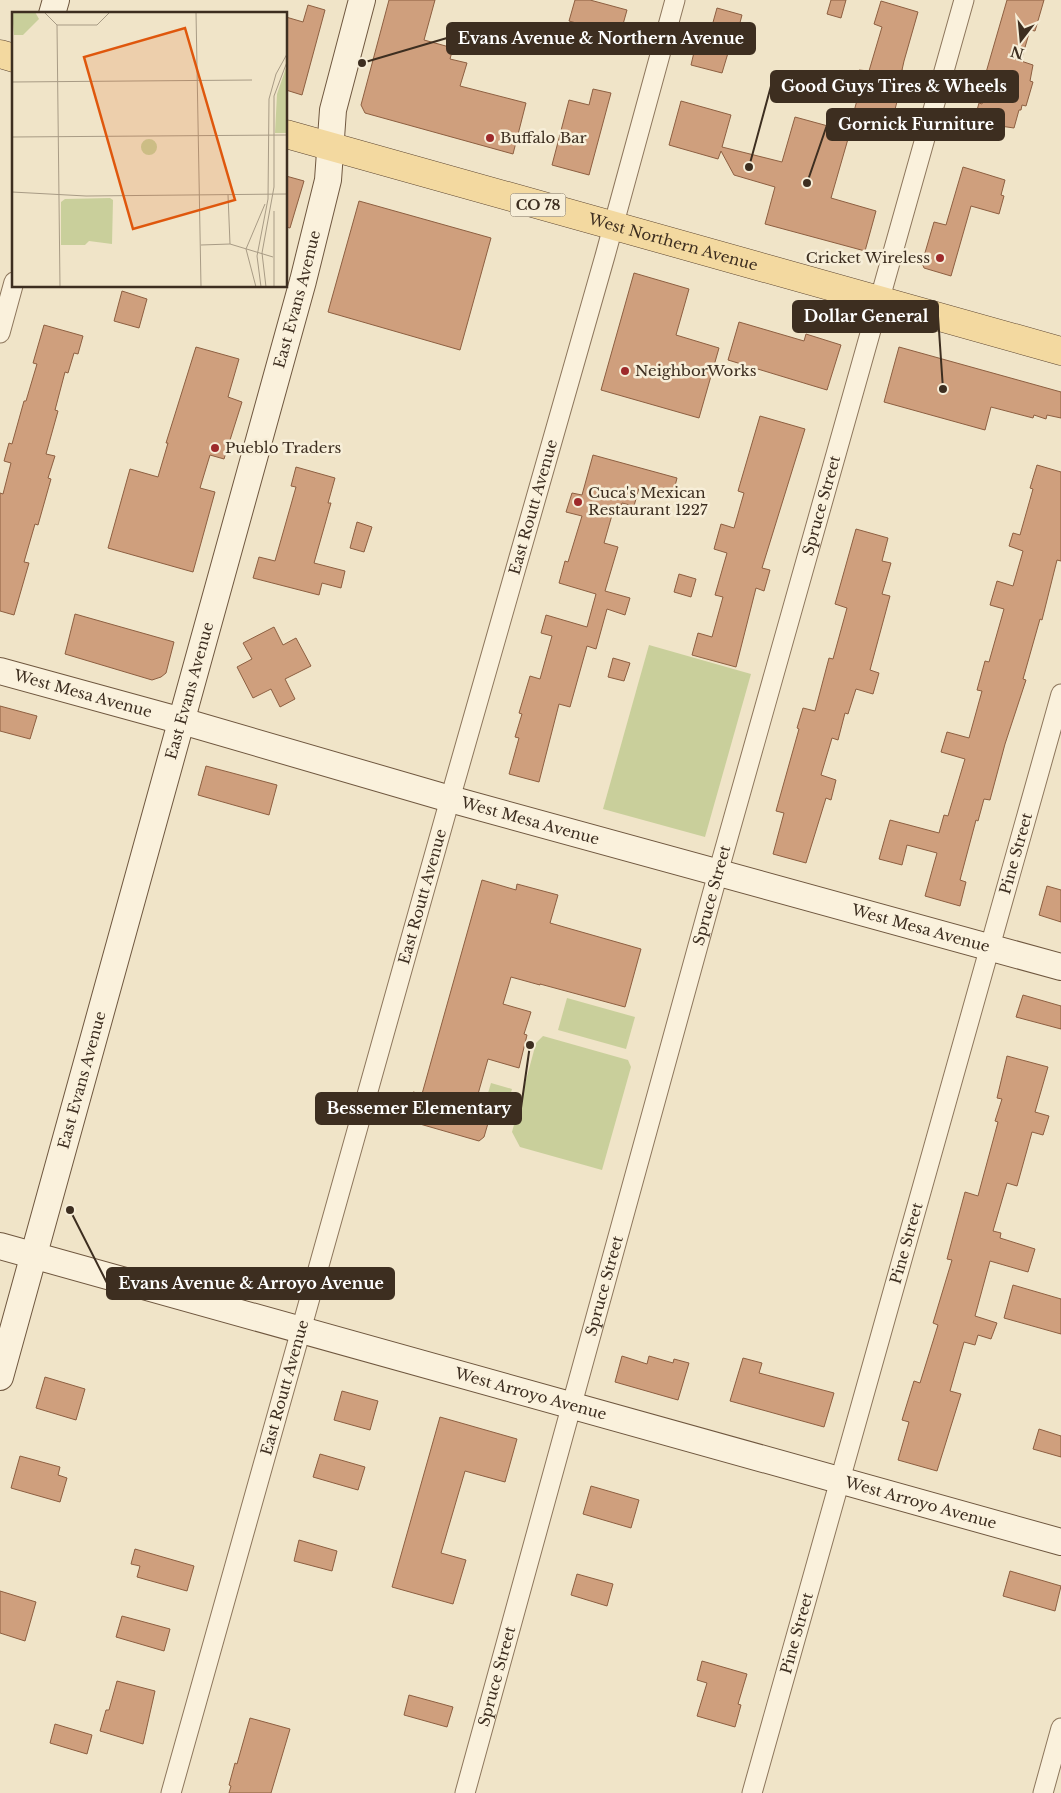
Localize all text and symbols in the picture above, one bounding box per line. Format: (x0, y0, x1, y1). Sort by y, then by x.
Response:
inset map (12, 12, 288, 288)
north arrow (996, 15, 1046, 65)
callout: Evans Avenue & Northern Avenue (447, 23, 755, 54)
text: Evans Avenue & Northern Avenue (458, 28, 744, 48)
text: N (1009, 42, 1026, 63)
callout: Good Guys Tires & Wheels (771, 71, 1018, 102)
text: Good Guys Tires & Wheels (781, 76, 1007, 96)
callout: Gornick Furniture (827, 109, 1004, 140)
text: Gornick Furniture (838, 114, 994, 134)
place label: Buffalo Bar (500, 128, 588, 147)
marker: Buffalo Bar (484, 132, 496, 144)
road number: CO 78 (510, 194, 566, 216)
street label: West Northern Avenue (585, 209, 760, 275)
street label: East Evans Avenue (269, 228, 324, 370)
place label: Cricket Wireless (806, 248, 930, 267)
marker: Cricket Wireless (934, 252, 946, 264)
callout: Dollar General (793, 301, 938, 332)
text: Dollar General (804, 306, 929, 326)
place label: NeighborWorks (635, 361, 757, 380)
marker: NeighborWorks (619, 365, 631, 377)
street label: East Routt Avenue (505, 437, 561, 577)
place label: Pueblo Traders (225, 438, 342, 457)
marker: Pueblo Traders (209, 442, 221, 454)
street label: Spruce Street (798, 453, 844, 558)
place label: Cuca's Mexican Restaurant 1227 (588, 483, 708, 519)
marker: Cuca's Mexican Restaurant 1227 (572, 496, 584, 508)
street label: East Evans Avenue (161, 620, 217, 762)
street label: West Mesa Avenue (11, 665, 154, 721)
street label: West Mesa Avenue (458, 792, 601, 849)
street label: Pine Street (995, 810, 1036, 896)
street label: East Routt Avenue (394, 827, 450, 966)
street label: Spruce Street (689, 843, 734, 947)
street label: West Mesa Avenue (849, 900, 992, 956)
street label: East Evans Avenue (54, 1009, 110, 1151)
callout: Bessemer Elementary (316, 1093, 521, 1124)
text: Bessemer Elementary (327, 1098, 512, 1118)
street label: Pine Street (886, 1200, 927, 1286)
street label: Spruce Street (581, 1233, 627, 1338)
callout: Evans Avenue & Arroyo Avenue (107, 1268, 394, 1299)
text: Evans Avenue & Arroyo Avenue (118, 1273, 384, 1293)
street label: East Routt Avenue (256, 1318, 312, 1457)
street label: West Arroyo Avenue (452, 1363, 609, 1424)
street label: West Arroyo Avenue (842, 1472, 999, 1533)
street label: Pine Street (776, 1590, 817, 1676)
street label: Spruce Street (474, 1624, 520, 1728)

